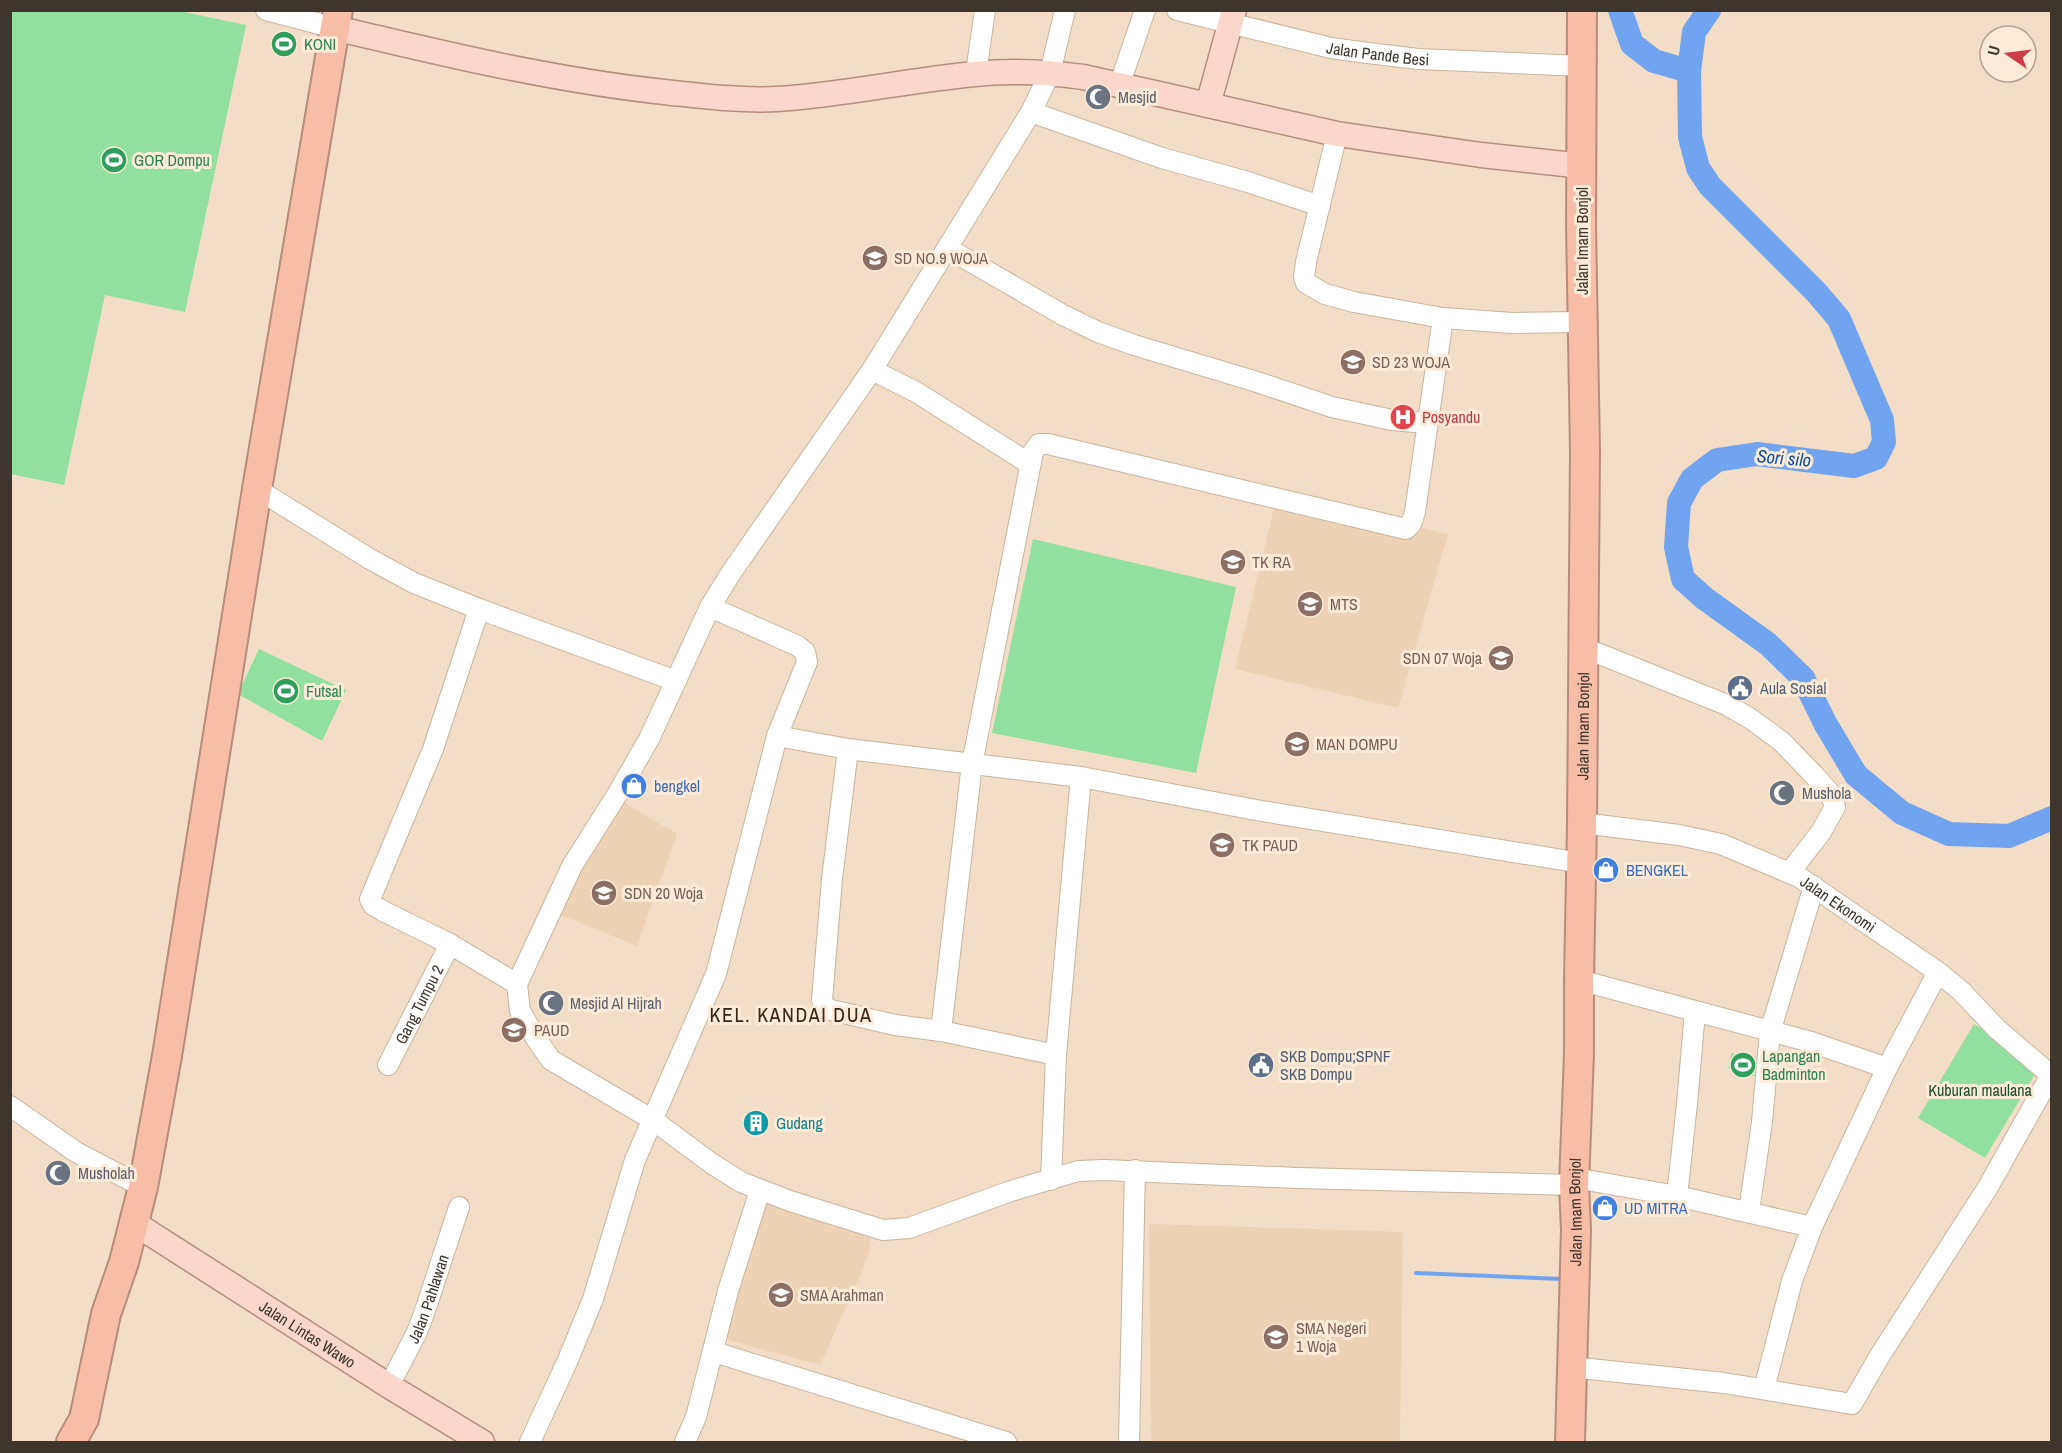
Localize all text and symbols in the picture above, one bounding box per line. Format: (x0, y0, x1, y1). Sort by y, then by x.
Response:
north arrow (1978, 24, 2038, 84)
sports icon: KONI (269, 29, 299, 59)
place label: KONI (304, 33, 336, 55)
street label: Jalan Pande Besi (1324, 36, 1430, 70)
text: U (1982, 43, 2005, 58)
mosque icon: Mesjid (1083, 82, 1113, 112)
place label: Mesjid (1118, 86, 1157, 108)
sports icon: GOR Dompu (99, 145, 129, 175)
place label: GOR Dompu (134, 149, 210, 171)
street label: Jalan Imam Bonjol (1571, 187, 1593, 295)
school or university icon: SD NO.9 WOJA (860, 243, 890, 273)
place label: SD NO.9 WOJA (894, 247, 988, 269)
school or university icon: SD 23 WOJA (1338, 347, 1368, 377)
place label: SD 23 WOJA (1372, 351, 1450, 373)
hospital icon: Posyandu (1388, 402, 1418, 432)
place label: Posyandu (1422, 406, 1480, 428)
water label: Sori silo (1756, 443, 1812, 473)
school or university icon: TK RA (1218, 547, 1248, 577)
place label: TK RA (1252, 551, 1291, 573)
school or university icon: MTS (1295, 589, 1325, 619)
place label: MTS (1330, 593, 1358, 615)
school or university icon: SDN 07 Woja (1486, 643, 1516, 673)
place label: SDN 07 Woja (1403, 647, 1483, 669)
street label: Jalan Imam Bonjol (1571, 672, 1594, 780)
public building icon: Aula Sosial (1725, 673, 1755, 703)
sports icon: Futsal (271, 676, 301, 706)
place label: Aula Sosial (1759, 677, 1826, 699)
place label: Futsal (306, 680, 342, 702)
school or university icon: MAN DOMPU (1282, 729, 1312, 759)
place label: MAN DOMPU (1316, 733, 1398, 755)
shop icon: bengkel (619, 771, 649, 801)
place label: bengkel (654, 775, 700, 797)
mosque icon: Mushola (1767, 778, 1797, 808)
place label: Mushola (1802, 782, 1852, 804)
school or university icon: TK PAUD (1207, 830, 1237, 860)
place label: TK PAUD (1242, 834, 1298, 856)
shop icon: BENGKEL (1591, 855, 1621, 885)
place label: BENGKEL (1626, 859, 1689, 881)
street label: Jalan Ekonomi (1796, 870, 1880, 937)
school or university icon: SDN 20 Woja (589, 878, 619, 908)
place label: SDN 20 Woja (624, 882, 704, 904)
street label: Gang Tumpu 2 (390, 961, 448, 1048)
mosque icon: Mesjid Al Hijrah (536, 988, 566, 1018)
place label: Mesjid Al Hijrah (570, 992, 662, 1014)
district label: KEL. KANDAI DUA (710, 1001, 872, 1028)
school or university icon: PAUD (499, 1015, 529, 1045)
place label: PAUD (534, 1019, 570, 1041)
place label: SKB Dompu;SPNF SKB Dompu (1280, 1045, 1391, 1085)
place label: Lapangan Badminton (1762, 1045, 1825, 1085)
public building icon: SKB Dompu;SPNF SKB Dompu (1246, 1050, 1276, 1080)
sports icon: Lapangan Badminton (1728, 1050, 1758, 1080)
park label: Kuburan maulana (1928, 1079, 2032, 1101)
building icon: Gudang (741, 1108, 771, 1138)
place label: Gudang (776, 1112, 823, 1134)
mosque icon: Musholah (43, 1158, 73, 1188)
street label: Jalan Imam Bonjol (1563, 1158, 1587, 1266)
place label: Musholah (78, 1162, 135, 1184)
shop icon: UD MITRA (1590, 1193, 1620, 1223)
place label: UD MITRA (1624, 1197, 1688, 1219)
street label: Jalan Pahlawan (402, 1251, 454, 1347)
school or university icon: SMA Arahman (766, 1280, 796, 1310)
place label: SMA Arahman (800, 1284, 884, 1306)
street label: Jalan Lintas Wawo (255, 1295, 360, 1373)
place label: SMA Negeri 1 Woja (1296, 1317, 1367, 1357)
school or university icon: SMA Negeri 1 Woja (1261, 1322, 1291, 1352)

